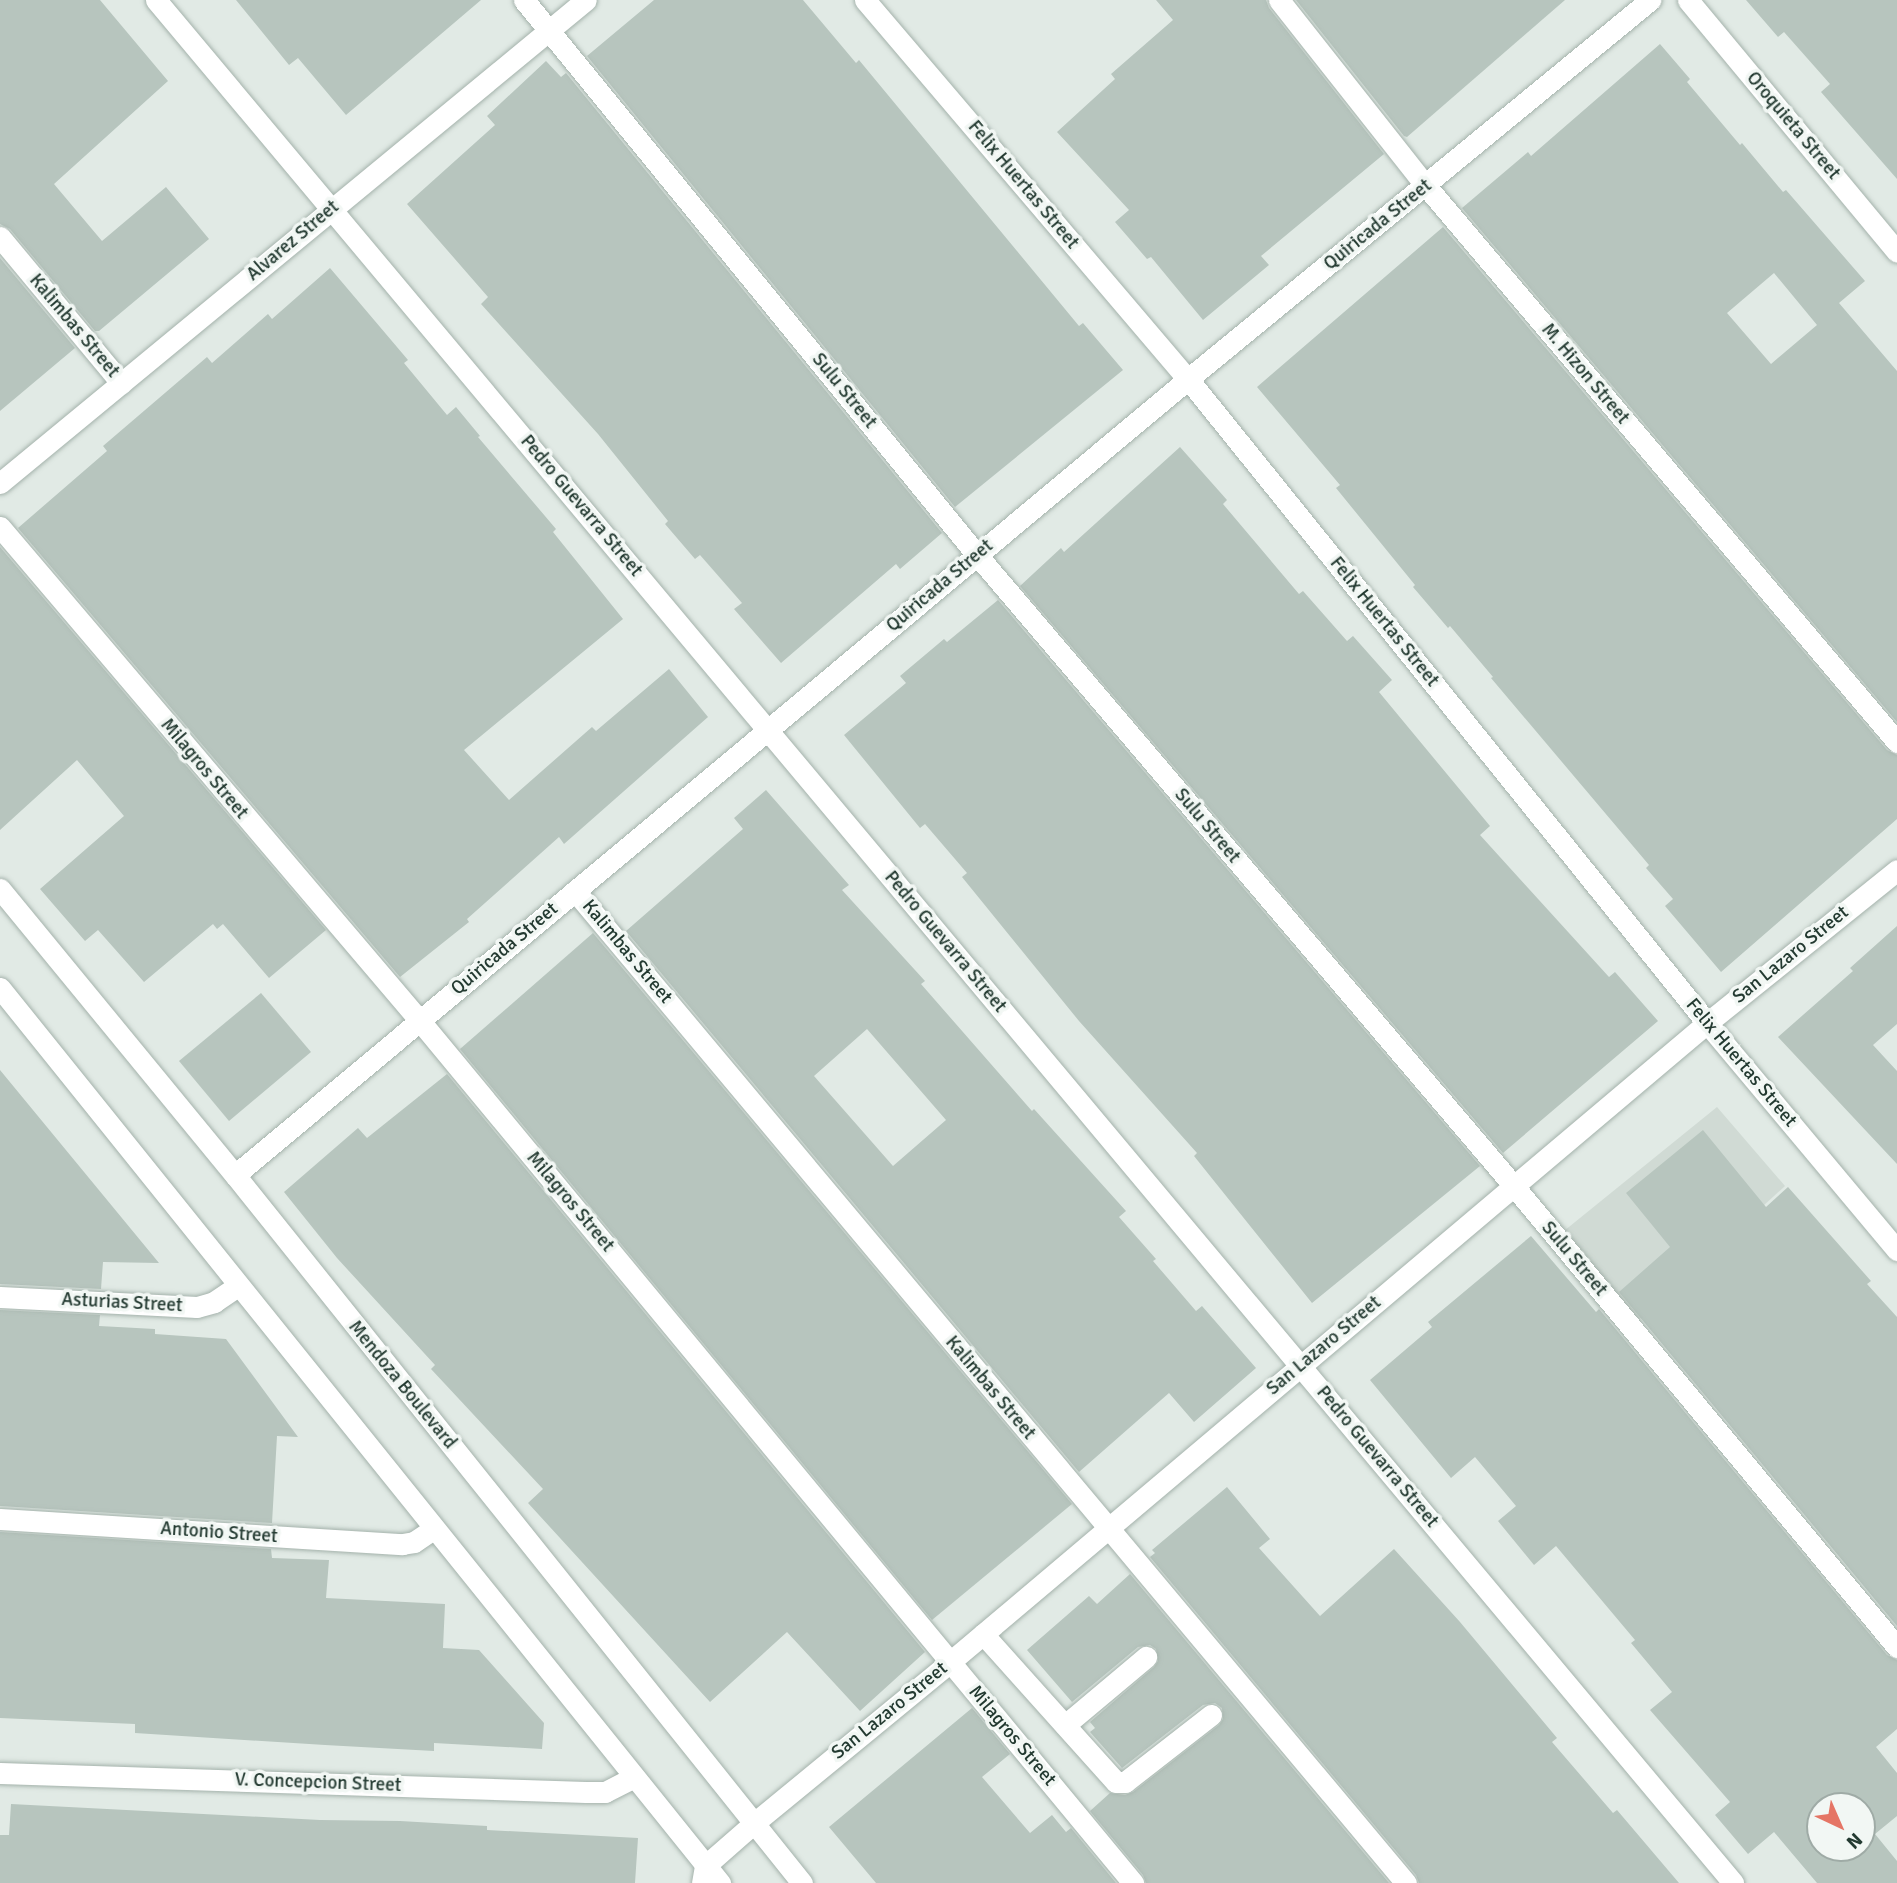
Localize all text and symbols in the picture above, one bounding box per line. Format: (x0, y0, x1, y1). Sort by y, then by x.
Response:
street label: Oroquieta Street (1741, 67, 1845, 185)
street label: Felix Huertas Street (963, 116, 1083, 254)
street label: Quiricada Street (1319, 175, 1437, 275)
street label: Alvarez Street (242, 196, 344, 286)
street label: Kalimbas Street (24, 269, 124, 383)
street label: M. Hizon Street (1536, 319, 1634, 429)
street label: Sulu Street (807, 349, 881, 433)
street label: Pedro Guevarra Street (515, 431, 647, 581)
street label: Quiricada Street (882, 535, 998, 637)
street label: Felix Huertas Street (1325, 552, 1443, 692)
street label: Milagros Street (155, 714, 253, 824)
street label: Sulu Street (1169, 784, 1245, 868)
street label: Pedro Guevarra Street (879, 867, 1011, 1017)
street label: Kalimbas Street (577, 895, 677, 1009)
street label: Quiricada Street (447, 898, 563, 1000)
street label: San Lazaro Street (1728, 901, 1854, 1009)
street label: Felix Huertas Street (1681, 994, 1801, 1132)
street label: Milagros Street (521, 1147, 619, 1257)
street label: Sulu Street (1536, 1217, 1612, 1301)
street label: Asturias Street (61, 1288, 183, 1318)
street label: San Lazaro Street (1262, 1291, 1386, 1401)
street label: Mendoza Boulevard (343, 1316, 461, 1454)
street label: Kalimbas Street (940, 1331, 1040, 1445)
street label: Pedro Guevarra Street (1311, 1382, 1443, 1532)
street label: Antonio Street (160, 1518, 278, 1548)
street label: San Lazaro Street (827, 1657, 953, 1765)
street label: Milagros Street (963, 1681, 1061, 1791)
street label: V. Concepcion Street (234, 1769, 402, 1797)
north arrow (1806, 1792, 1876, 1862)
text: N (1841, 1827, 1867, 1854)

